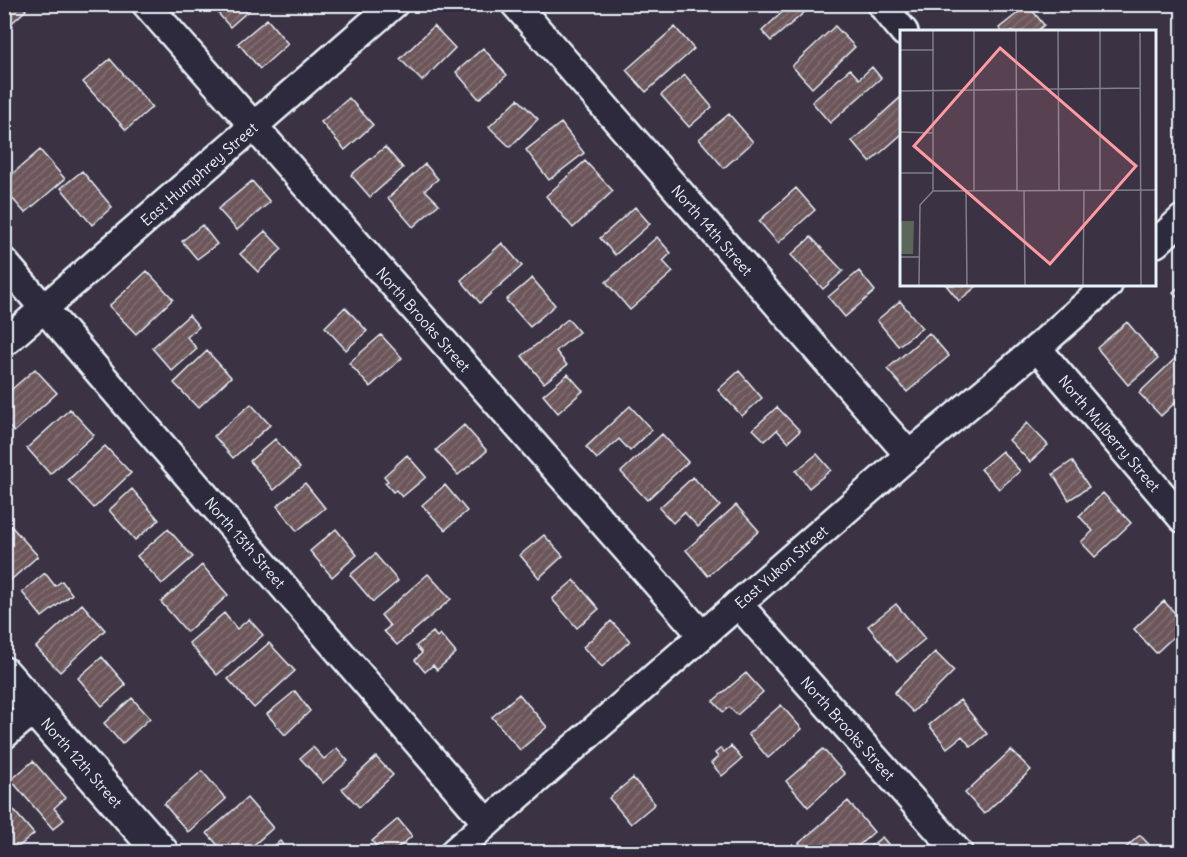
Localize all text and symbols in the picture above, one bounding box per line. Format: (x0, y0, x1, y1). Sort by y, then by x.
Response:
inset map (900, 30, 1157, 286)
street label: East Humphrey Street (136, 118, 261, 230)
street label: North 14th Street (668, 181, 757, 279)
street label: North Brooks Street (373, 263, 475, 375)
street label: North Mulberry Street (1055, 371, 1165, 495)
street label: North 13th Street (201, 493, 290, 592)
street label: East Yukon Street (731, 521, 831, 612)
street label: North Brooks Street (797, 672, 899, 784)
street label: North 12th Street (37, 714, 127, 811)

